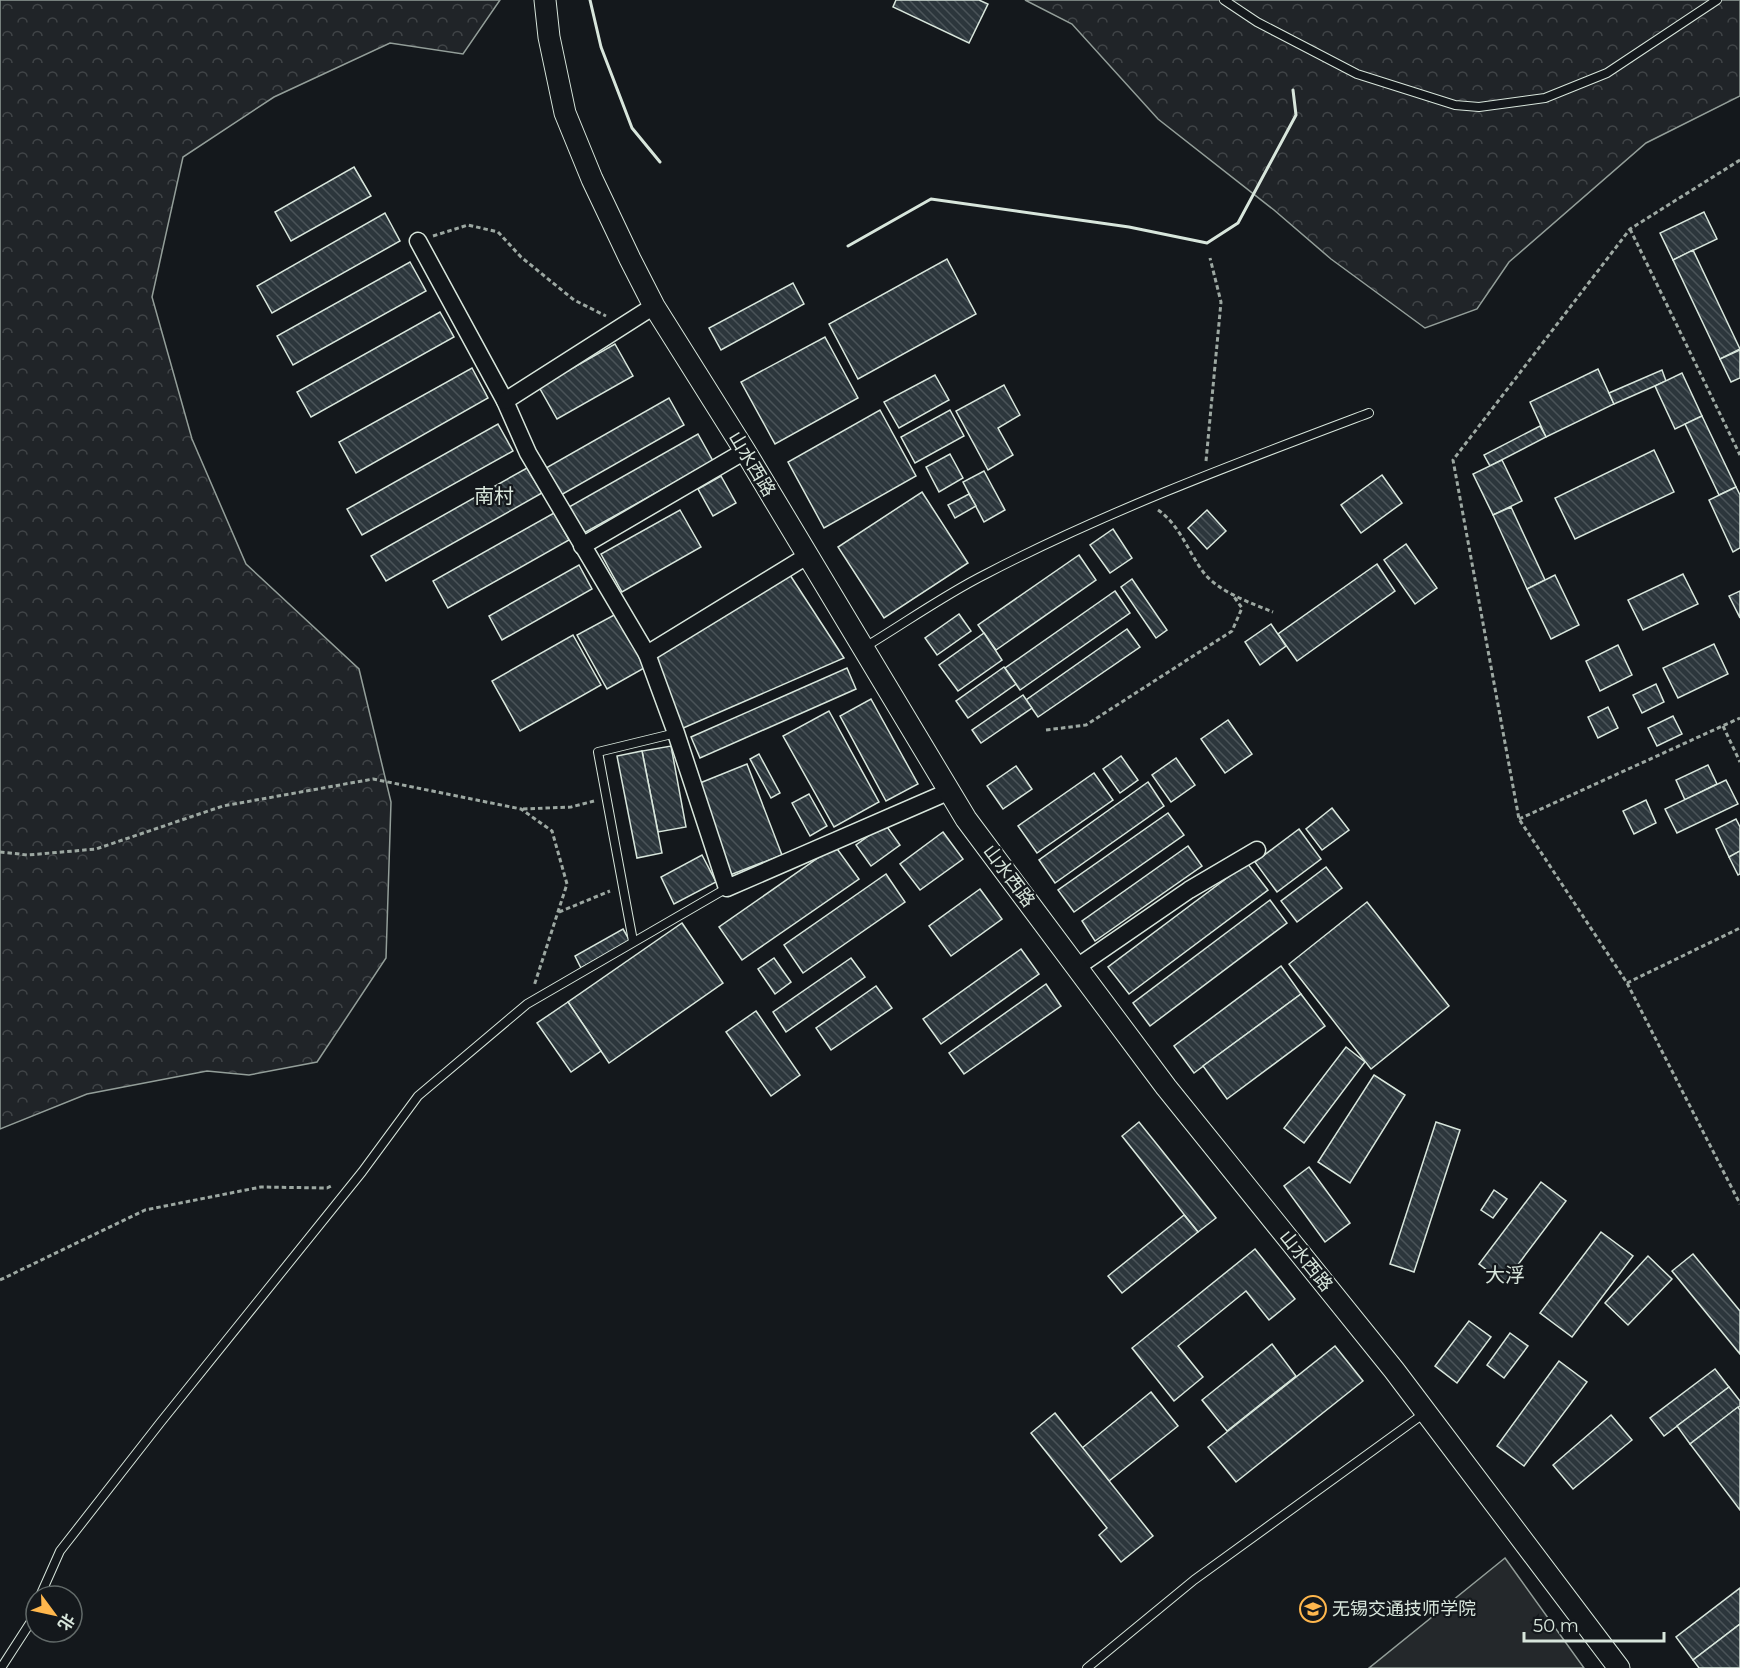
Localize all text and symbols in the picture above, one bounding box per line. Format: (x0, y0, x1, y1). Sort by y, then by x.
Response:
street label: 山水西路 (724, 427, 780, 501)
district label: 南村 (474, 484, 514, 508)
street label: 山水西路 (979, 841, 1039, 911)
street label: 山水西路 (1275, 1226, 1337, 1296)
district label: 大浮 (1485, 1263, 1525, 1287)
north arrow (24, 1584, 84, 1644)
school or university icon: 无锡交通技师学院 (1298, 1594, 1328, 1624)
place label: 无锡交通技师学院 (1332, 1598, 1476, 1620)
scale bar (1524, 1605, 1664, 1643)
text: 北 (54, 1610, 78, 1634)
text: 50 m (1533, 1615, 1579, 1637)

